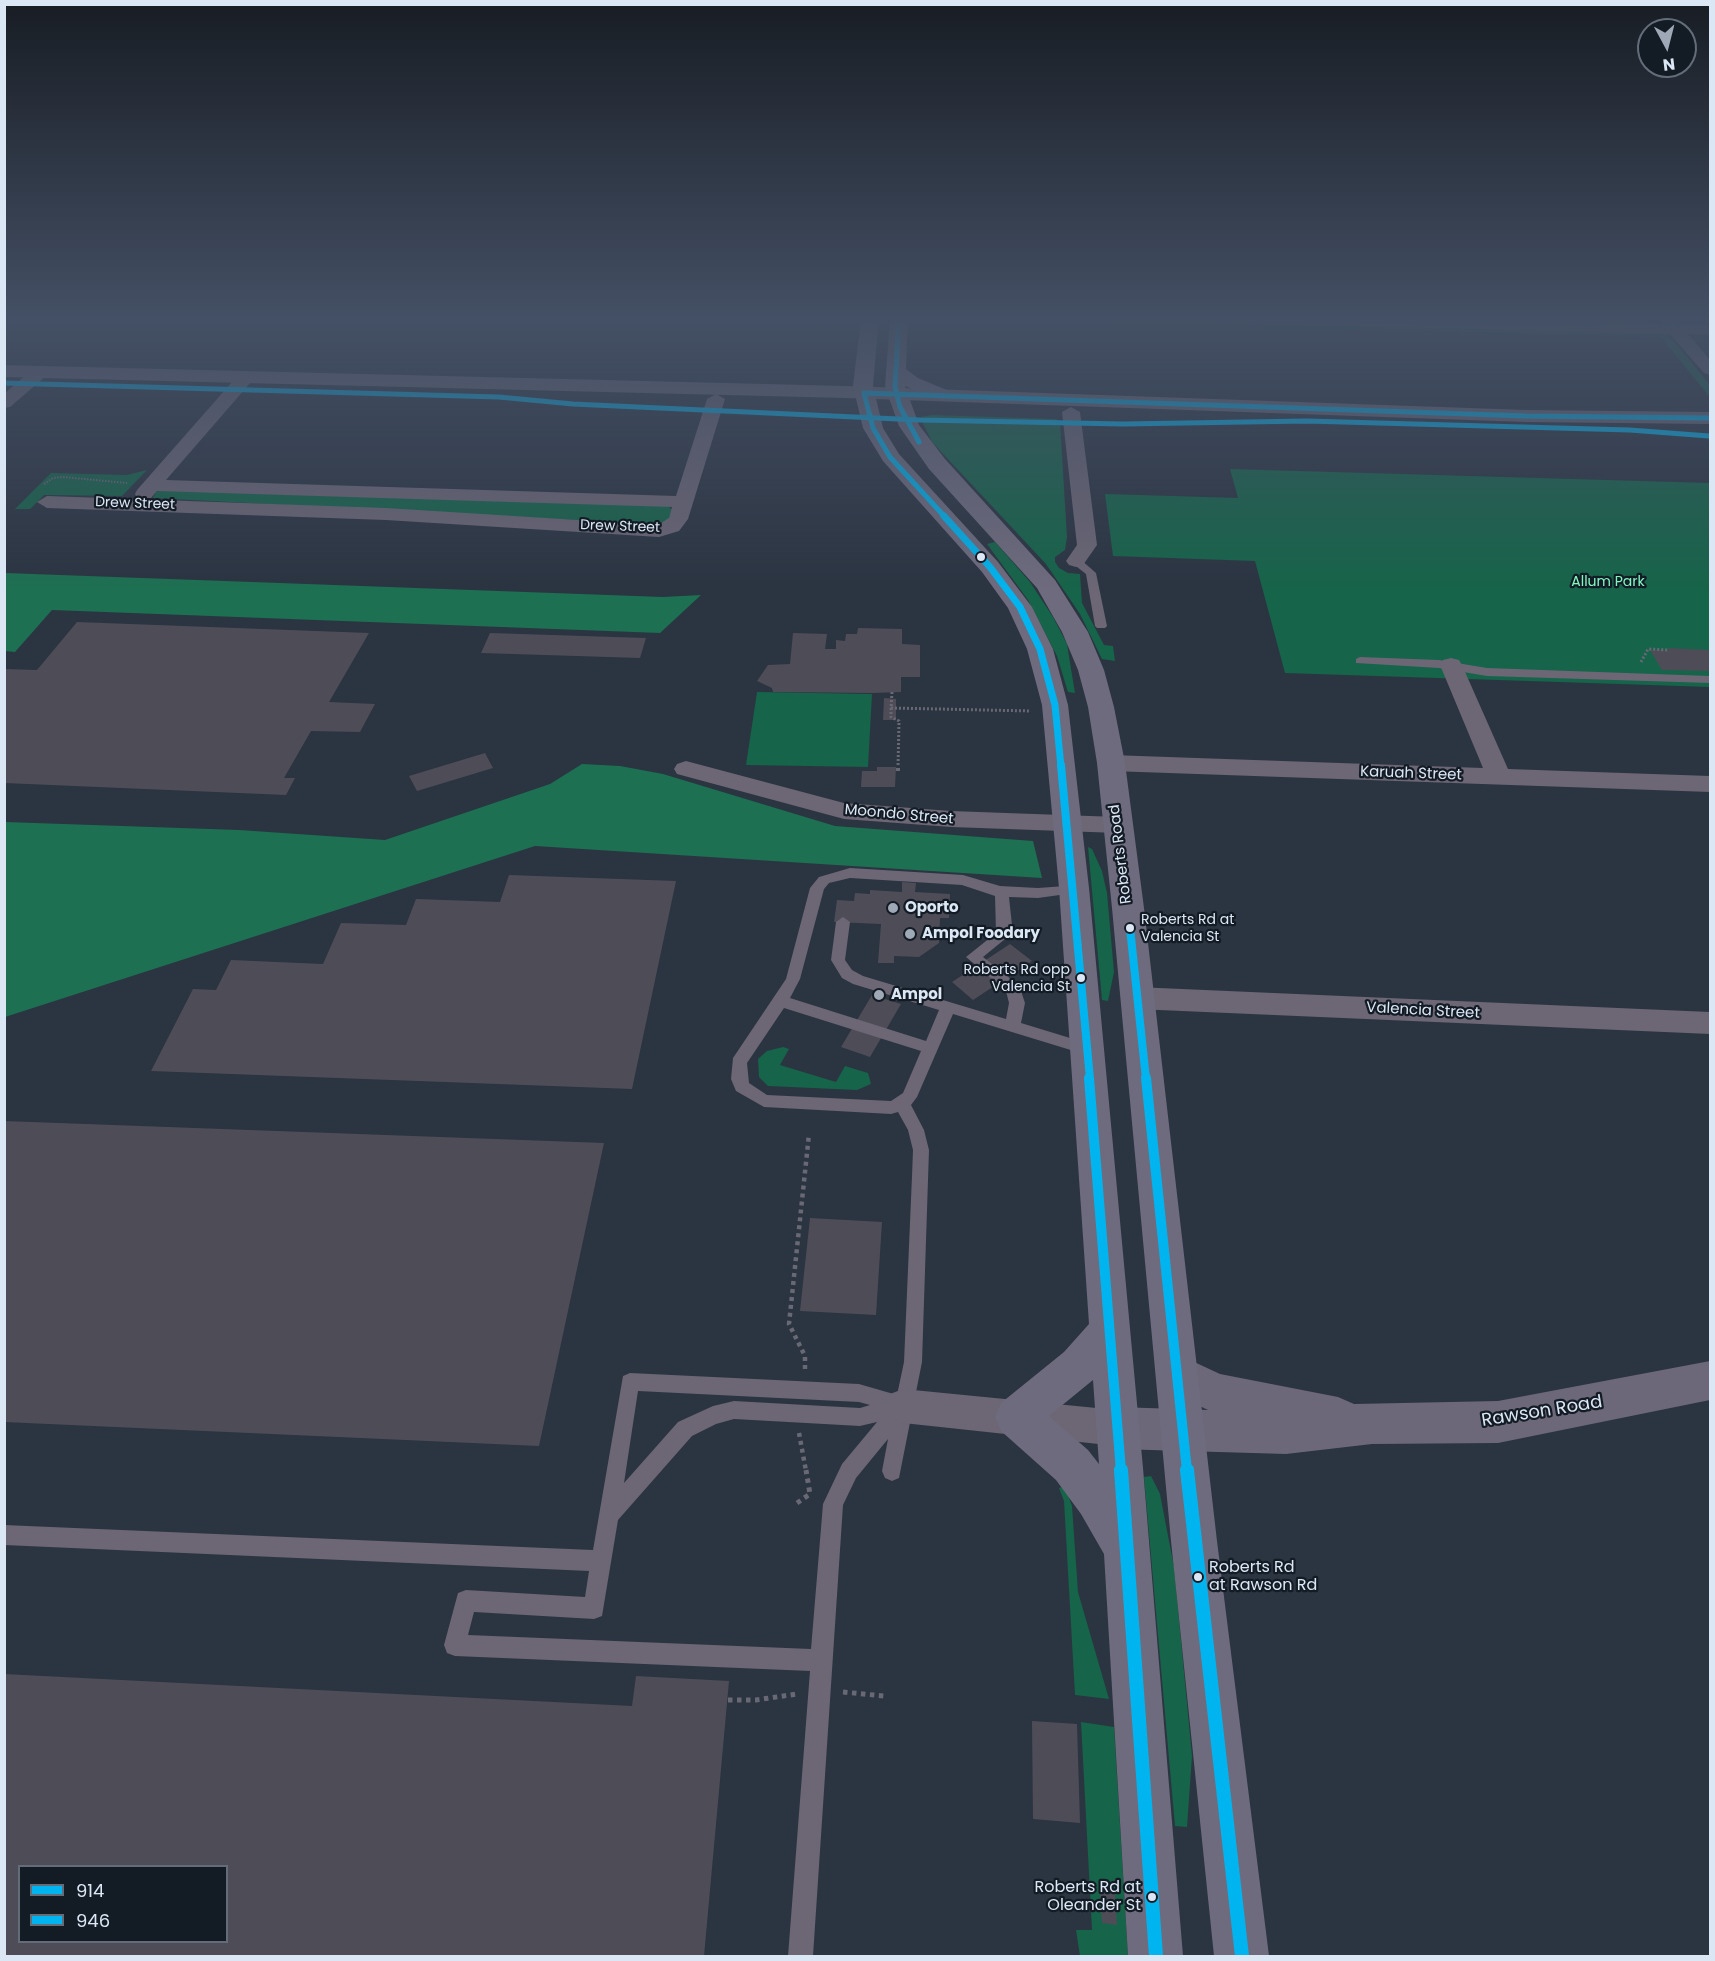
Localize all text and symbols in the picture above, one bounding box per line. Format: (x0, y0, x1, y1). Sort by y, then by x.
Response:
north arrow (1637, 18, 1697, 78)
text: N (1662, 52, 1676, 77)
street label: Drew Street (95, 494, 175, 514)
street label: Drew Street (580, 517, 660, 537)
unlabelled marker (975, 551, 987, 563)
park label: Allum Park (1571, 574, 1645, 590)
street label: Karuah Street (1360, 763, 1462, 785)
street label: Moondo Street (844, 801, 954, 829)
street label: Roberts Road (1106, 803, 1136, 905)
place label: Oporto (905, 899, 959, 917)
marker: Oporto (886, 901, 900, 915)
place label: Roberts Rd at Valencia St (1141, 912, 1234, 945)
marker: Roberts Rd at Valencia St (1124, 922, 1136, 934)
place label: Ampol Foodary (922, 925, 1040, 943)
marker: Ampol Foodary (903, 927, 917, 941)
place label: Roberts Rd opp Valencia St (963, 962, 1070, 994)
marker: Roberts Rd opp Valencia St (1075, 972, 1087, 984)
place label: Ampol (891, 986, 942, 1004)
marker: Ampol (872, 988, 886, 1002)
street label: Valencia Street (1366, 999, 1480, 1023)
street label: Rawson Road (1480, 1392, 1604, 1432)
place label: Roberts Rd at Rawson Rd (1209, 1558, 1317, 1596)
marker: Roberts Rd at Rawson Rd (1192, 1571, 1204, 1583)
legend (18, 1865, 228, 1943)
text: 914 (76, 1878, 104, 1903)
place label: Roberts Rd at Oleander St (1034, 1878, 1141, 1916)
marker: Roberts Rd at Oleander St (1146, 1891, 1158, 1903)
text: 946 (76, 1908, 110, 1933)

